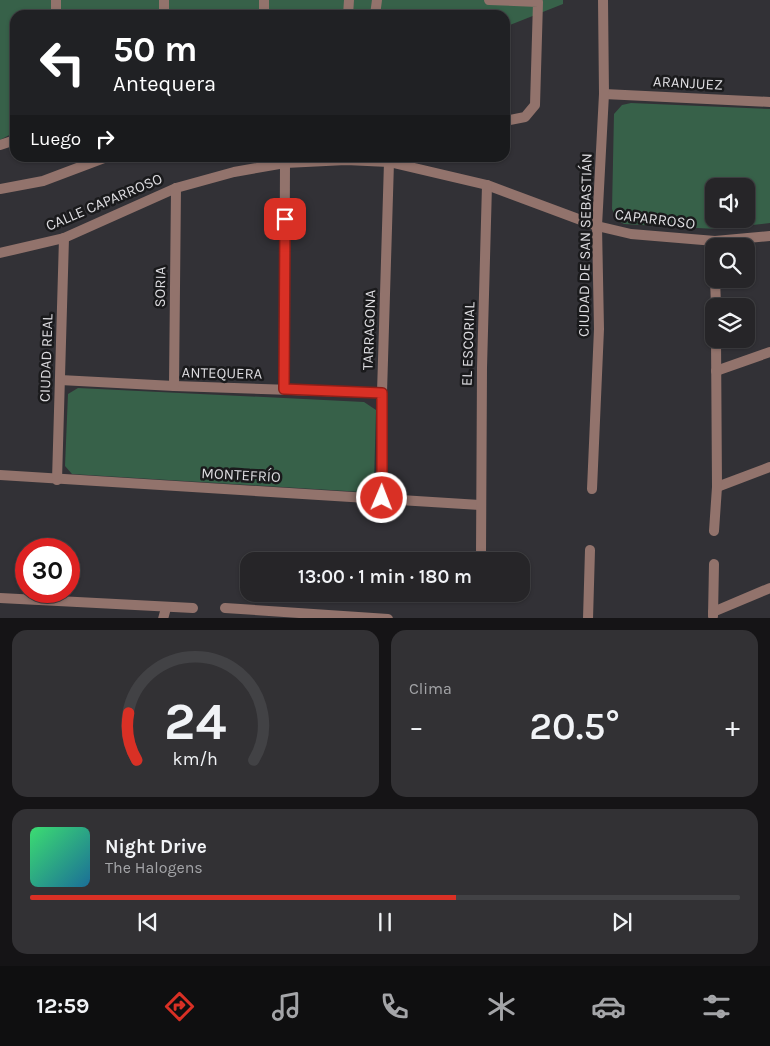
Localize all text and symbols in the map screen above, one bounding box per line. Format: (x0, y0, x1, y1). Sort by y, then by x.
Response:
text: 50 m (113, 29, 198, 70)
icon: left (30, 30, 95, 95)
text: Antequera (113, 71, 216, 97)
street label: ARANJUEZ (653, 72, 723, 94)
icon: right (91, 125, 119, 153)
text: Luego (30, 128, 81, 150)
street label: CIUDAD DE SAN SEBASTIÁN (574, 153, 596, 337)
street label: CALLE CAPARROSO (43, 169, 165, 235)
map controls (705, 178, 755, 348)
button: sound (705, 178, 755, 228)
pin (264, 198, 306, 240)
icon: arrive (271, 205, 299, 233)
street label: CAPARROSO (614, 205, 696, 233)
button: search (705, 238, 755, 288)
street label: SORIA (151, 266, 169, 308)
street label: TARRAGONA (359, 289, 379, 371)
button: layers (705, 298, 755, 348)
street label: EL ESCORIAL (458, 302, 478, 386)
street label: CIUDAD REAL (35, 314, 57, 402)
street label: ANTEQUERA (182, 363, 263, 383)
street label: MONTEFRÍO (201, 464, 281, 486)
position arrow (355, 471, 407, 523)
speed limit sign: 30 (15, 538, 80, 603)
text: 13:00 · 1 min · 180 m (298, 566, 472, 588)
text: Clima (409, 679, 452, 698)
text: 24 (164, 691, 227, 752)
text: 20.5° (529, 704, 620, 749)
text: − (409, 710, 424, 743)
text: + (725, 710, 740, 743)
text: km/h (173, 749, 218, 770)
text: Night Drive (105, 836, 207, 858)
text: The Halogens (105, 858, 203, 877)
icon: previous (134, 908, 162, 936)
icon: pause (371, 908, 399, 936)
icon: next (608, 908, 636, 936)
icon: directions (162, 989, 197, 1024)
icon: music (269, 989, 304, 1024)
icon: phone (377, 989, 412, 1024)
icon: climate (484, 989, 519, 1024)
icon: car (591, 989, 626, 1024)
icon: filters (699, 989, 734, 1024)
text: 12:59 (36, 993, 90, 1019)

